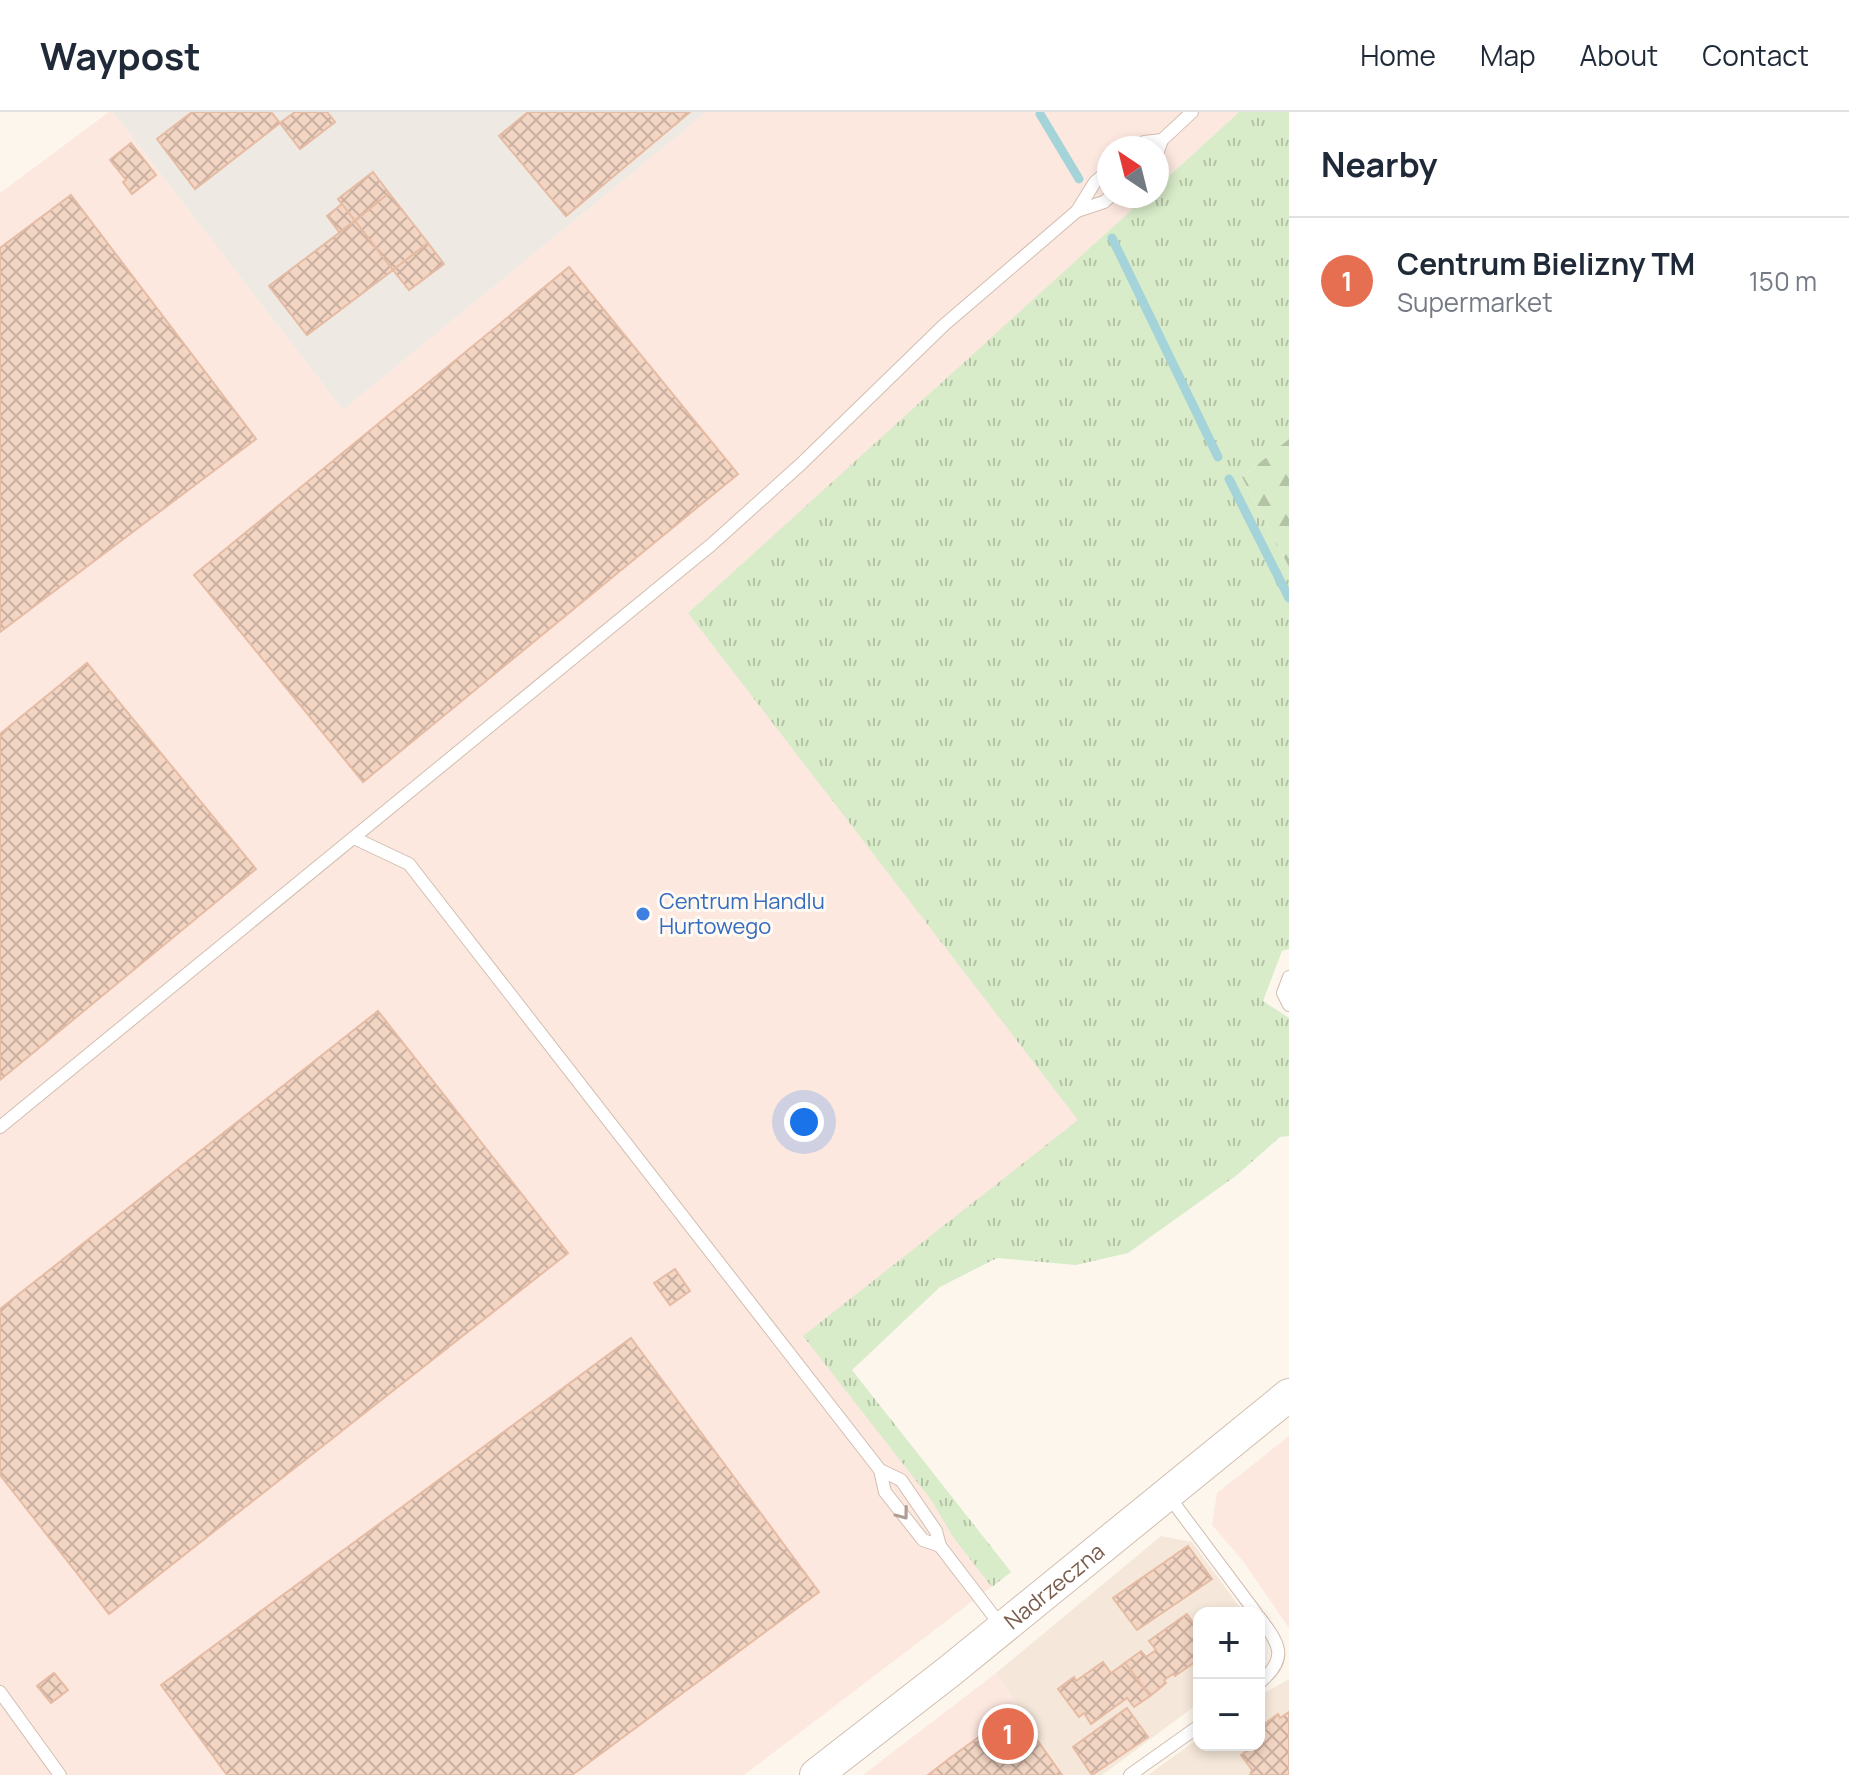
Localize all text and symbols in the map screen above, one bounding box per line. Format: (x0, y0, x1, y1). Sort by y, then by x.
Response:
text: Waypost (40, 29, 201, 81)
text: Home (1360, 36, 1436, 74)
text: Map (1480, 36, 1536, 74)
text: About (1580, 36, 1658, 74)
text: Contact (1702, 36, 1809, 74)
north arrow (1097, 136, 1169, 208)
text: Nearby (1321, 141, 1437, 187)
text: Centrum Bielizny TM (1397, 243, 1695, 284)
text: 1 (1341, 263, 1353, 299)
text: 150 m (1749, 263, 1817, 299)
text: Supermarket (1397, 284, 1553, 320)
place label: Centrum Handlu Hurtowego (659, 886, 825, 941)
marker: Centrum Handlu Hurtowego (634, 905, 652, 923)
your location (784, 1102, 824, 1142)
one-way arrow (893, 1505, 907, 1520)
street label: Nadrzeczna (998, 1536, 1111, 1636)
map controls (1193, 1607, 1265, 1751)
button: + (1193, 1607, 1265, 1679)
button: − (1193, 1679, 1265, 1751)
pin: 1 (982, 1704, 1034, 1764)

